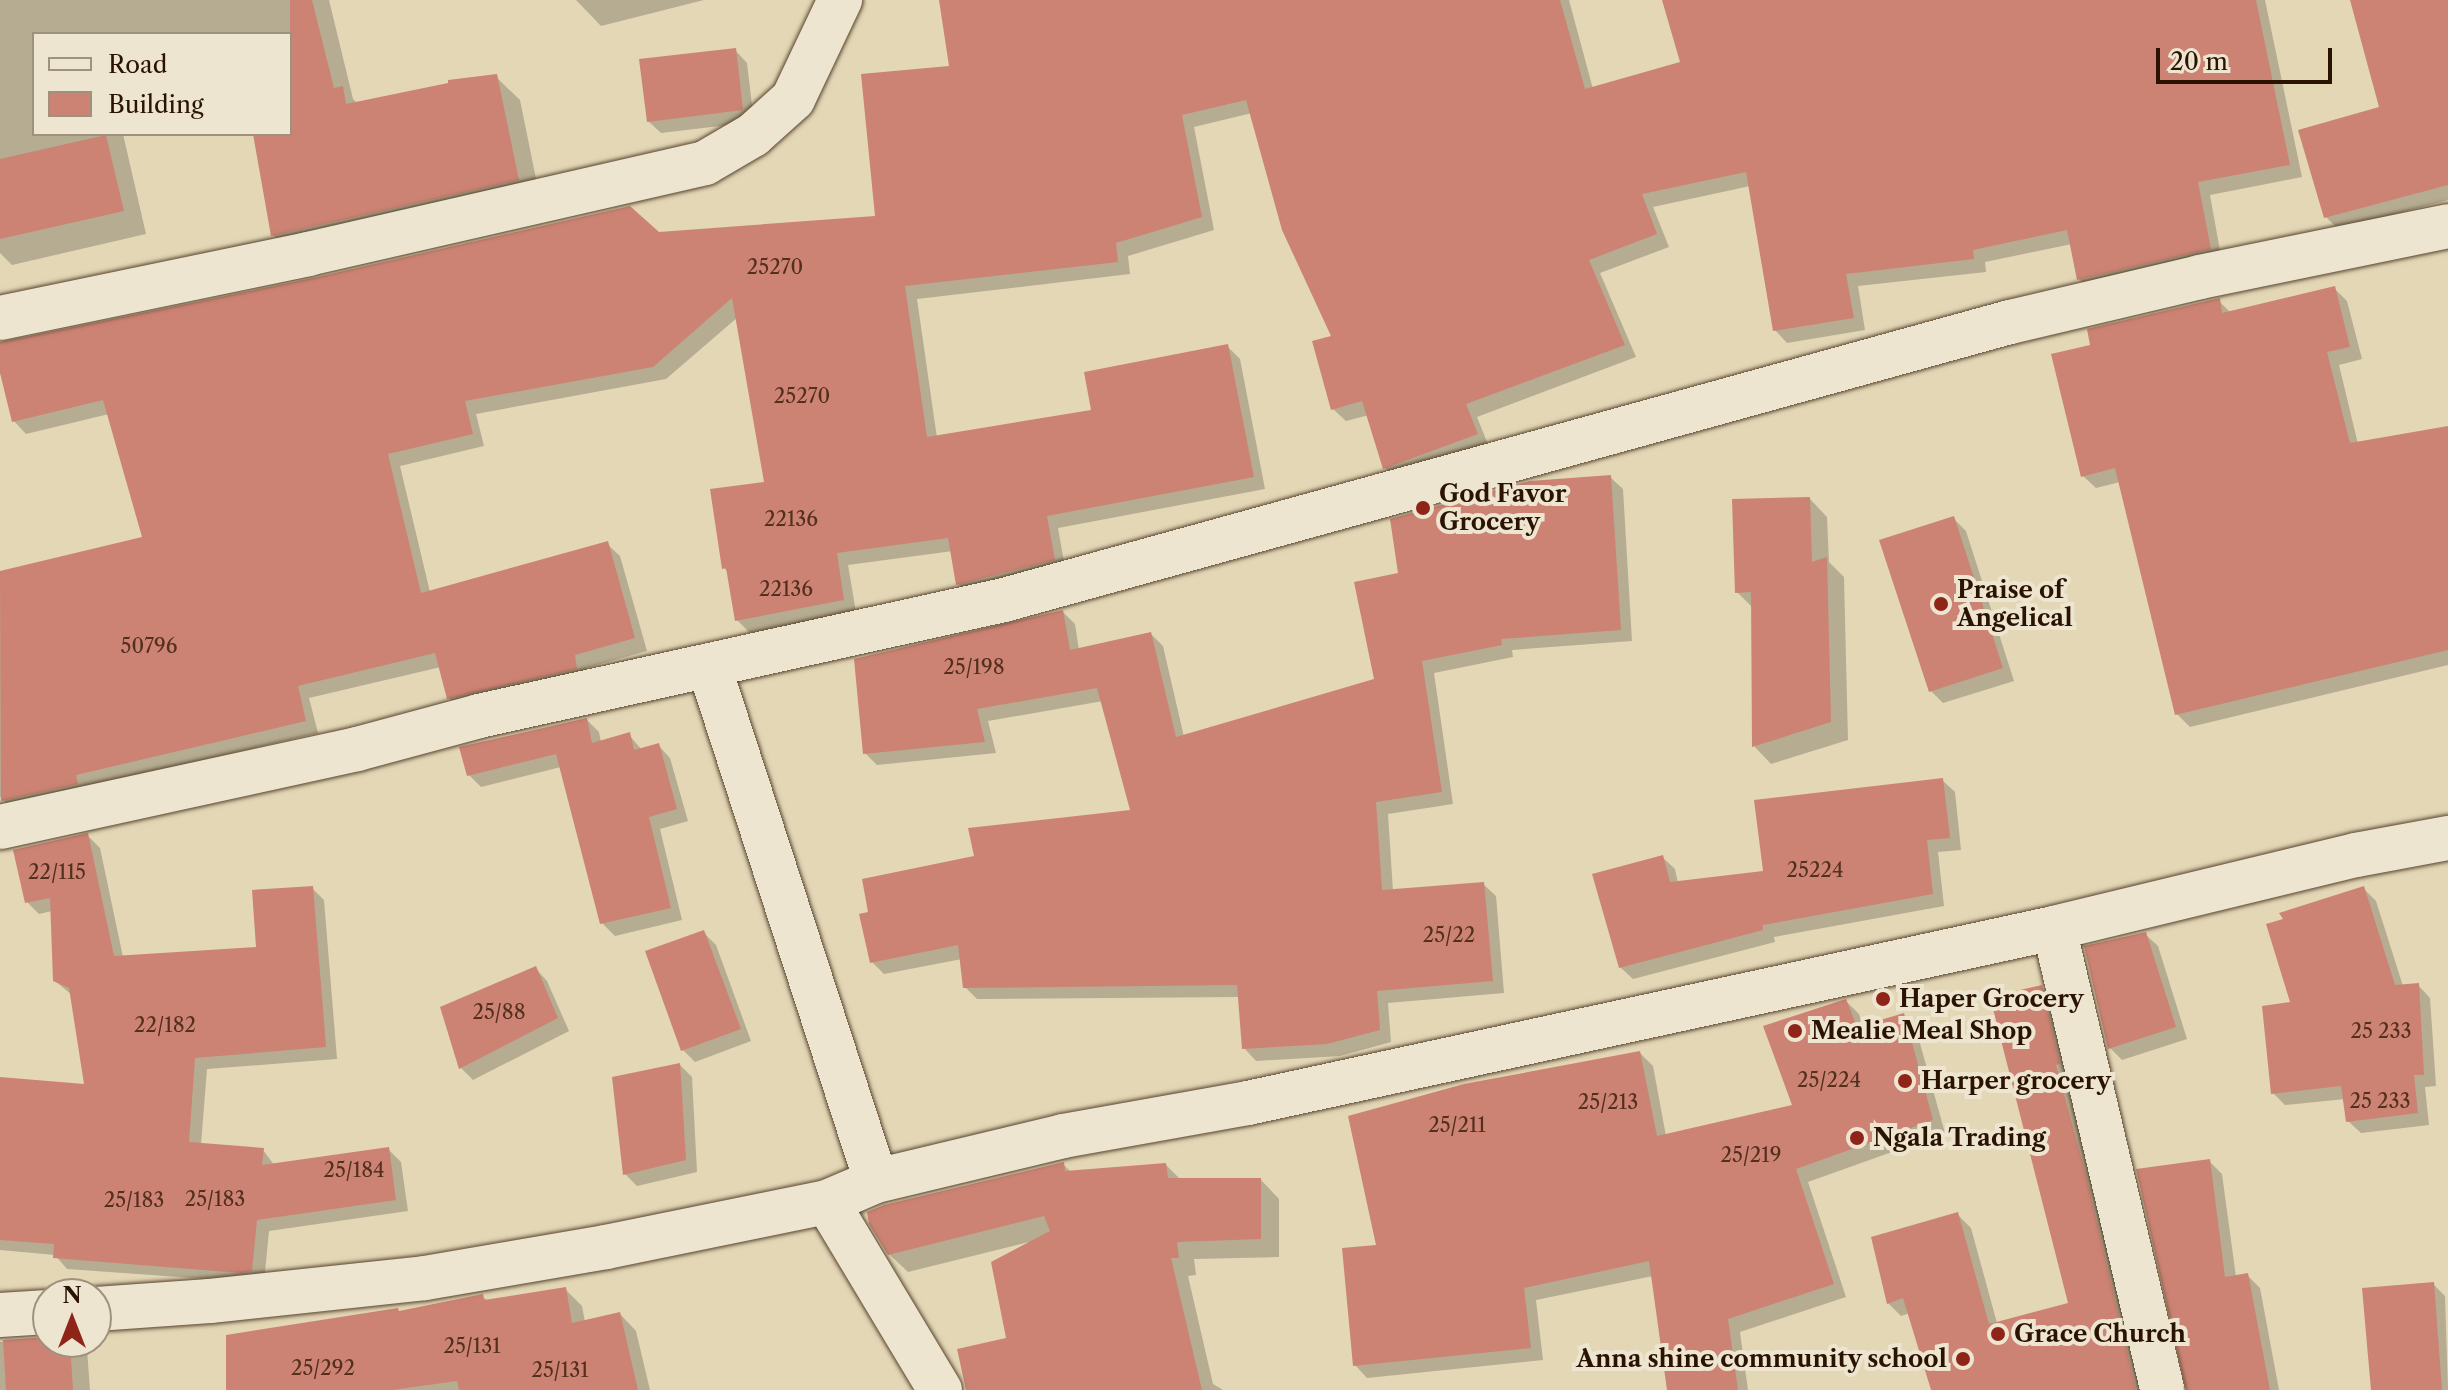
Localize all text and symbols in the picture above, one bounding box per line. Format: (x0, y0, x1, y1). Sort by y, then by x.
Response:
legend (32, 32, 292, 136)
scale bar (2160, 32, 2336, 82)
text: 20 m (2170, 47, 2228, 76)
text: Road (108, 50, 167, 79)
text: Building (108, 90, 204, 119)
house number: 25270 (747, 255, 803, 279)
house number: 25270 (774, 384, 830, 408)
place label: God Favor Grocery (1439, 480, 1566, 536)
marker: God Favor Grocery (1414, 499, 1432, 517)
house number: 22136 (764, 507, 818, 531)
place label: Praise of Angelical (1957, 576, 2073, 632)
house number: 22136 (759, 577, 813, 601)
marker: Praise of Angelical (1932, 595, 1950, 613)
house number: 50796 (121, 634, 177, 658)
house number: 25/198 (943, 655, 1005, 679)
house number: 25224 (1787, 858, 1843, 882)
house number: 22/115 (28, 860, 86, 884)
house number: 25/22 (1423, 923, 1475, 947)
place label: Haper Grocery (1899, 985, 2084, 1013)
marker: Haper Grocery (1874, 990, 1892, 1008)
house number: 25/88 (472, 1000, 526, 1024)
house number: 22/182 (134, 1013, 196, 1037)
place label: Mealie Meal Shop (1811, 1017, 2032, 1045)
house number: 25 233 (2350, 1019, 2412, 1043)
marker: Mealie Meal Shop (1786, 1022, 1804, 1040)
place label: Harper grocery (1921, 1067, 2111, 1095)
house number: 25/224 (1797, 1068, 1861, 1092)
marker: Harper grocery (1896, 1072, 1914, 1090)
house number: 25 233 (2349, 1089, 2411, 1113)
house number: 25/213 (1578, 1090, 1638, 1114)
house number: 25/211 (1428, 1113, 1486, 1137)
place label: Ngala Trading (1873, 1124, 2047, 1152)
marker: Ngala Trading (1848, 1129, 1866, 1147)
house number: 25/219 (1720, 1143, 1782, 1167)
house number: 25/184 (323, 1158, 385, 1182)
house number: 25/183 (185, 1187, 245, 1211)
house number: 25/183 (104, 1188, 164, 1212)
north arrow (32, 1278, 112, 1358)
text: N (62, 1282, 82, 1309)
place label: Grace Church (2014, 1320, 2186, 1348)
marker: Grace Church (1989, 1325, 2007, 1343)
house number: 25/131 (443, 1334, 501, 1358)
place label: Anna shine community school (1575, 1345, 1947, 1373)
marker: Anna shine community school (1954, 1350, 1972, 1368)
house number: 25/292 (291, 1356, 355, 1380)
house number: 25/131 (531, 1358, 589, 1382)

